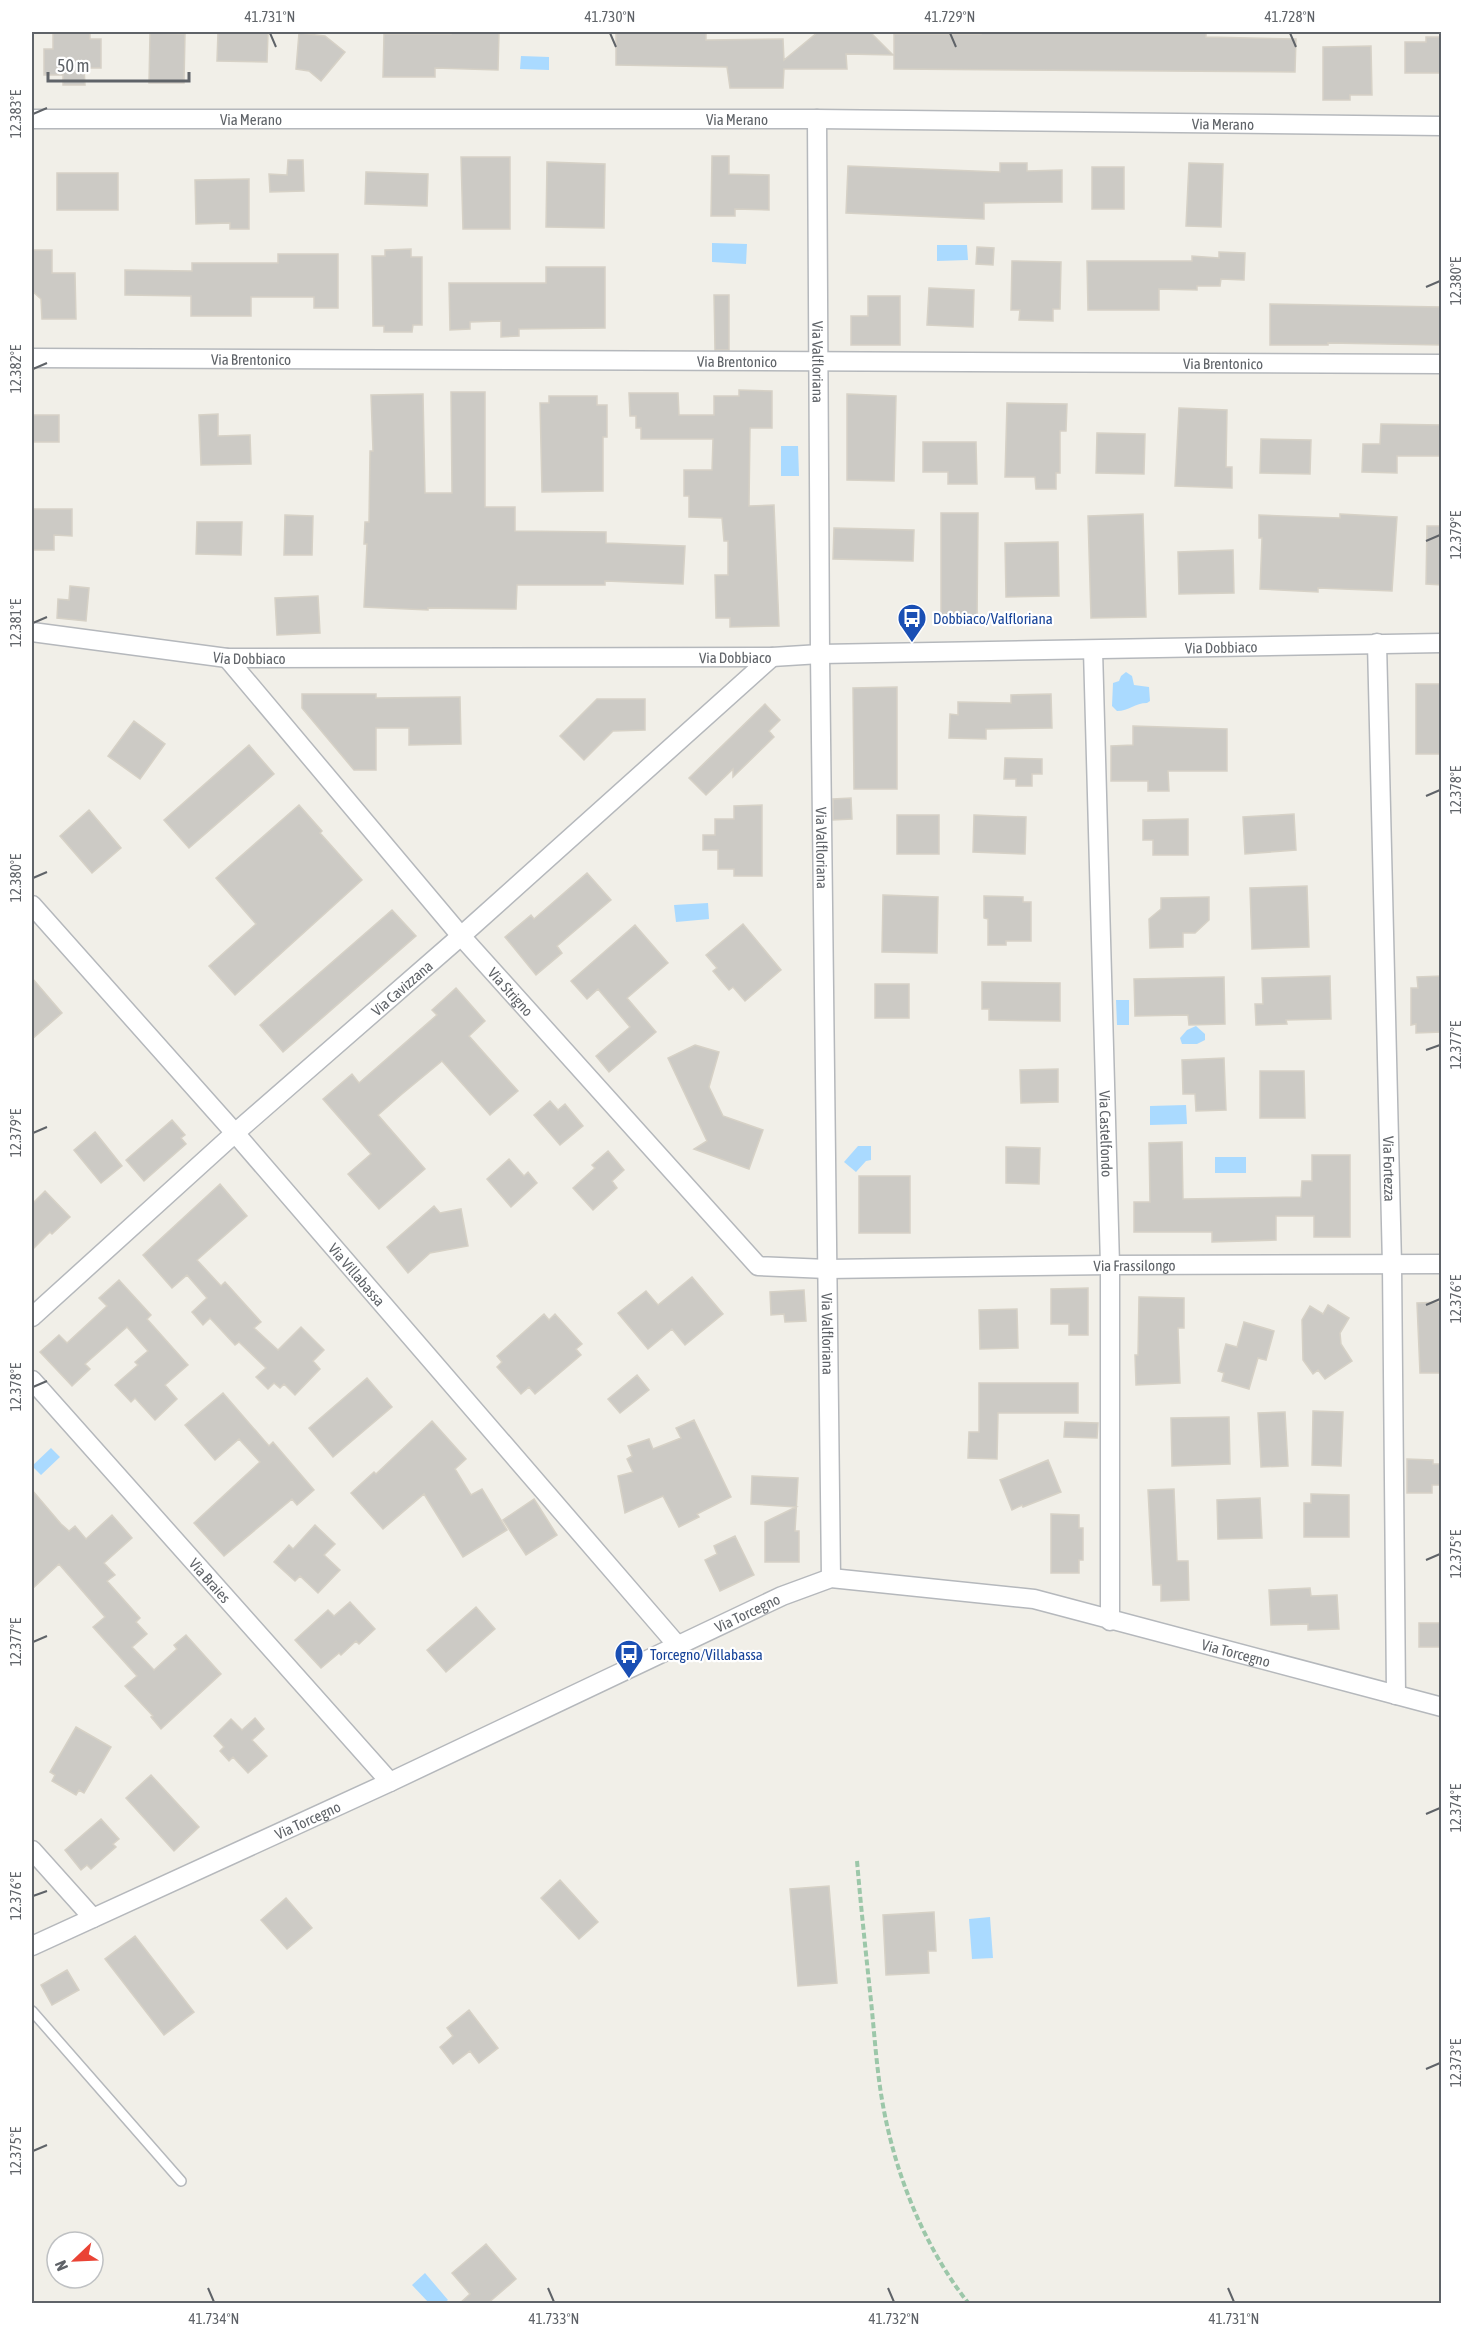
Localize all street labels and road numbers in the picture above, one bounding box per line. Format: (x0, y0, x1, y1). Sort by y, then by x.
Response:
street label: Via Merano (220, 111, 282, 128)
street label: Via Merano (706, 111, 768, 128)
street label: Via Merano (1192, 115, 1254, 132)
street label: Via Valfloriana (810, 321, 827, 403)
street label: Via Brentonico (211, 350, 291, 368)
street label: Via Brentonico (697, 352, 777, 370)
street label: Via Brentonico (1183, 354, 1263, 372)
street label: Via Dobbiaco (1185, 638, 1258, 656)
street label: Via Dobbiaco (212, 648, 286, 667)
street label: Via Dobbiaco (699, 649, 772, 666)
street label: Via Valfloriana (813, 807, 831, 889)
street label: Via Cavizzana (368, 957, 436, 1019)
street label: Via Strigno (485, 964, 537, 1019)
street label: Via Castelfondo (1097, 1090, 1116, 1177)
street label: Via Fortezza (1380, 1136, 1399, 1202)
street label: Via Villabassa (325, 1240, 389, 1309)
street label: Via Frassilongo (1093, 1256, 1176, 1274)
street label: Via Valfloriana (819, 1293, 837, 1375)
street label: Via Braies (186, 1554, 234, 1606)
street label: Via Torcegno (712, 1590, 782, 1635)
street label: Via Torcegno (1200, 1635, 1272, 1670)
street label: Via Torcegno (272, 1797, 343, 1842)

